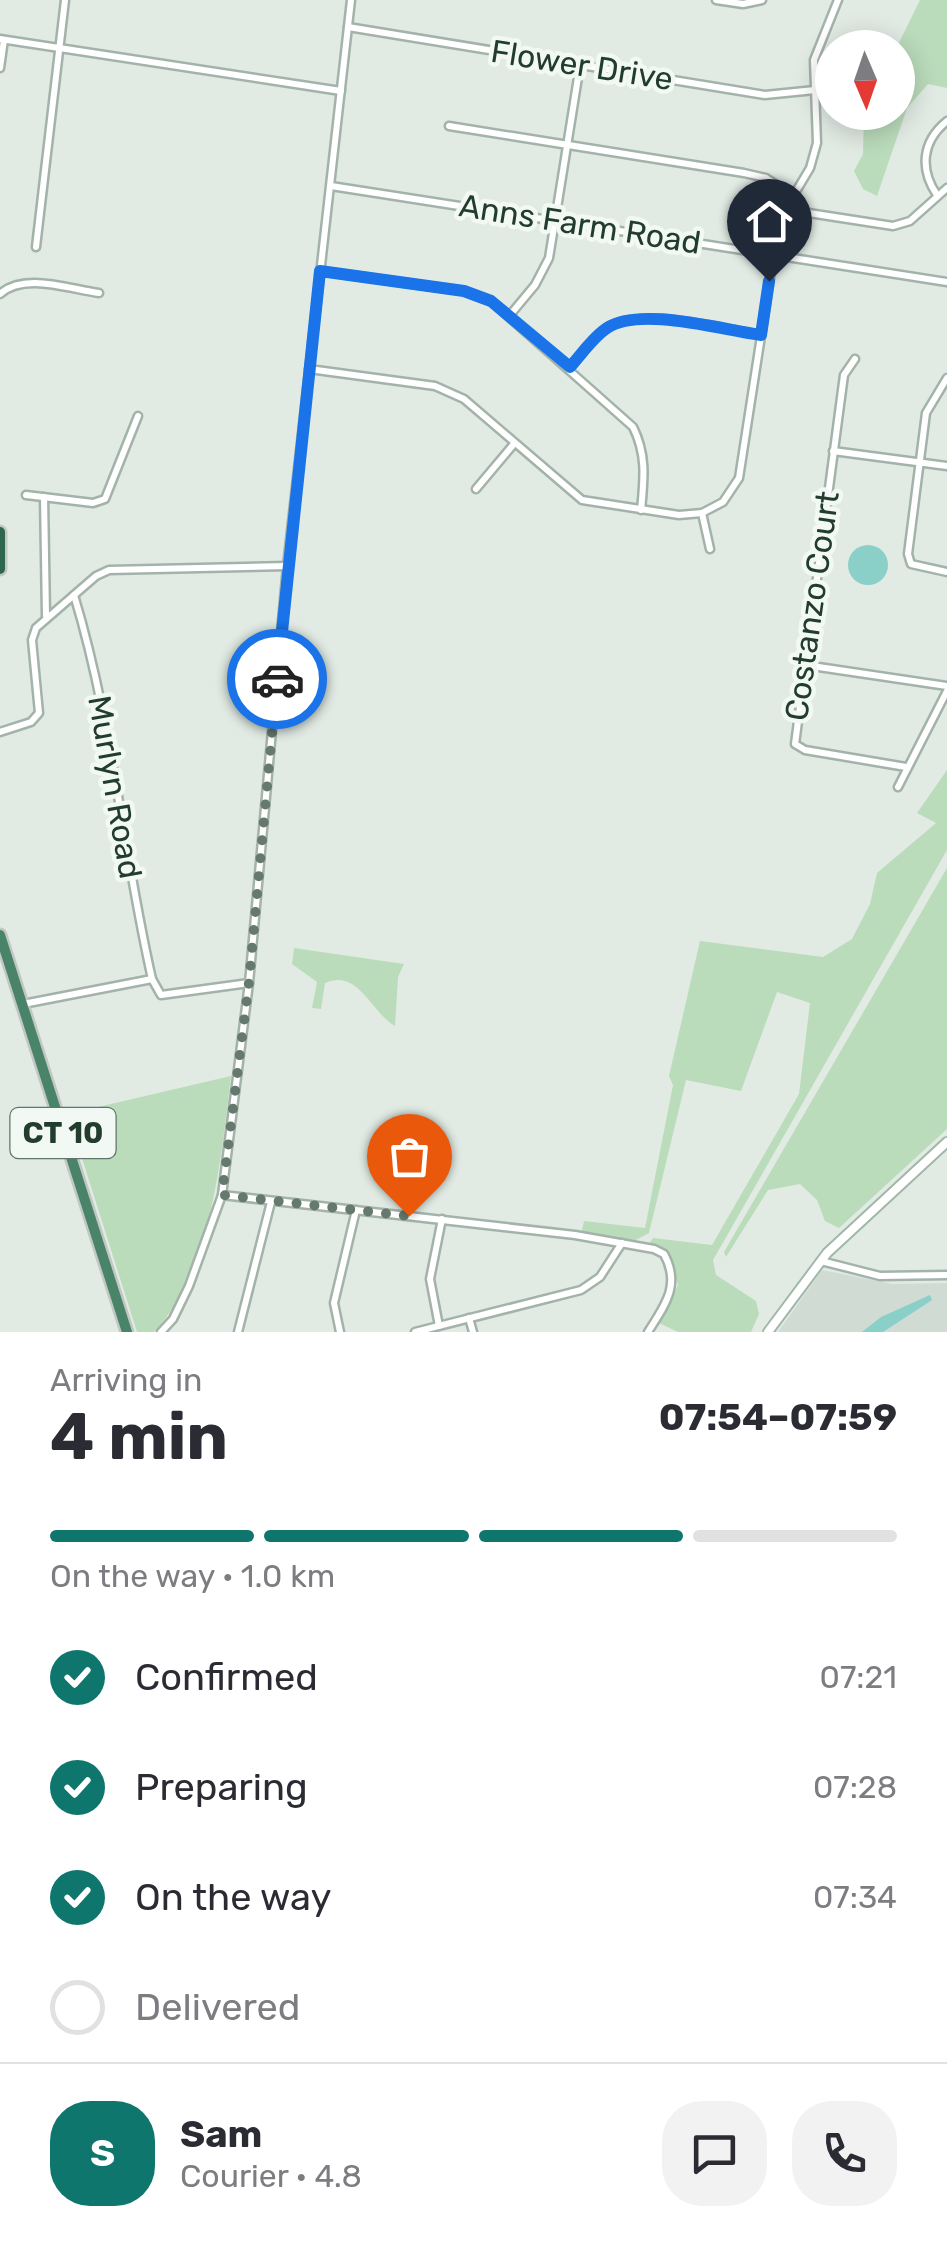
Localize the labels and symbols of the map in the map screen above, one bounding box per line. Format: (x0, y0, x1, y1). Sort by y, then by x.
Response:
north arrow (815, 30, 915, 130)
street label: Flower Drive (488, 32, 676, 98)
pin (727, 179, 812, 282)
street label: Anns Farm Road (456, 186, 704, 262)
street label: Costanzo Court (777, 489, 847, 723)
courier (227, 629, 327, 729)
street label: Murlyn Road (80, 692, 150, 882)
road number: CT 10 (10, 1108, 116, 1158)
pin (367, 1114, 452, 1217)

